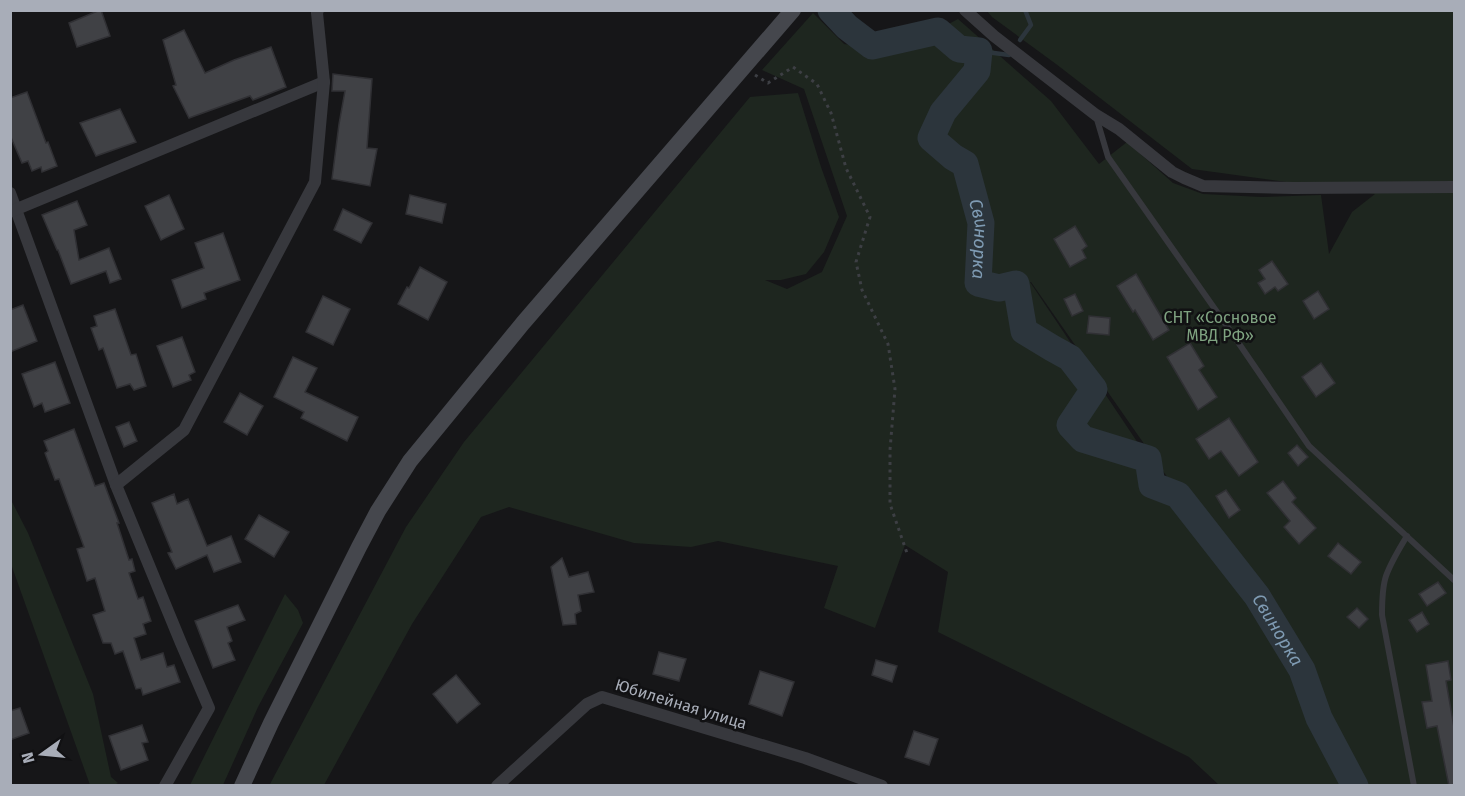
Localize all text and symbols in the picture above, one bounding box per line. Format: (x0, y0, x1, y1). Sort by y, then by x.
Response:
water label: Свинорка (964, 196, 993, 280)
park label: СНТ «Сосновое МВД РФ» (1163, 308, 1277, 345)
water label: Свинорка (1247, 590, 1308, 670)
street label: Юбилейная улица (613, 675, 749, 733)
north arrow (12, 724, 72, 784)
text: N (17, 750, 39, 765)

